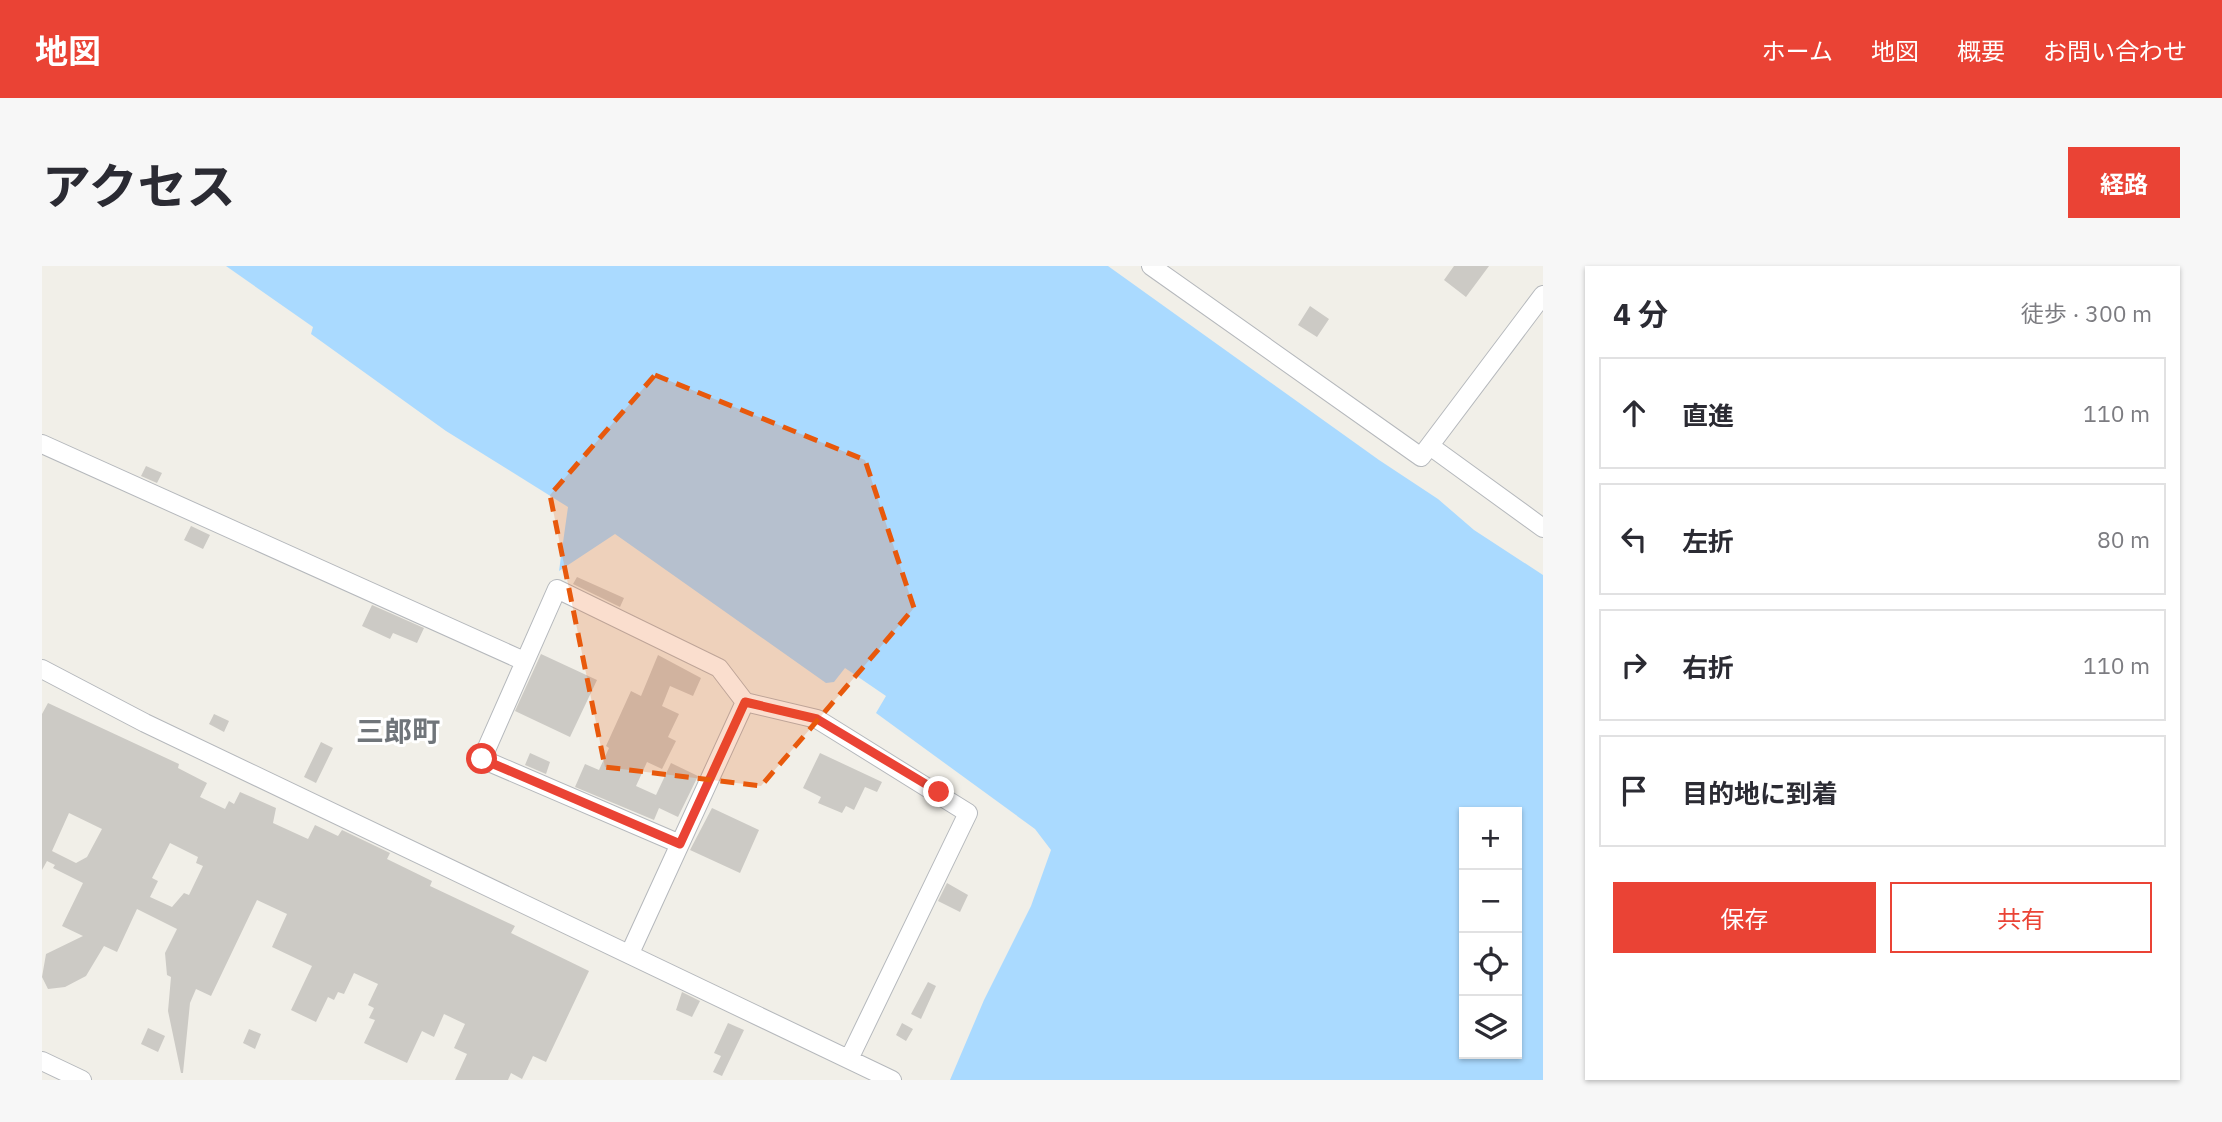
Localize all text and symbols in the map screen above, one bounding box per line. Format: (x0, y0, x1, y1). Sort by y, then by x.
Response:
text: 地図 (35, 29, 101, 72)
text: ホーム (1762, 35, 1833, 67)
text: 地図 (1871, 35, 1919, 67)
text: 概要 (1957, 35, 2005, 67)
text: お問い合わせ (2043, 35, 2187, 67)
button: 経路 (2068, 147, 2180, 218)
text: アクセス (42, 154, 236, 217)
text: 4 分 (1613, 294, 1668, 333)
text: 徒歩 · 300 m (2021, 298, 2152, 328)
icon: ahead (1615, 394, 1653, 432)
text: 直進 (1682, 398, 1734, 432)
text: 110 m (2083, 398, 2150, 428)
icon: left (1615, 520, 1653, 558)
text: 左折 (1682, 524, 1734, 558)
text: 80 m (2097, 524, 2150, 554)
icon: right (1615, 646, 1653, 684)
text: 右折 (1682, 650, 1734, 684)
text: 110 m (2083, 650, 2150, 680)
district label: 三郎町 (356, 712, 440, 749)
route start (466, 743, 497, 774)
icon: arrive (1615, 772, 1653, 810)
route end (923, 776, 954, 807)
text: 目的地に到着 (1682, 776, 1838, 810)
map controls (1459, 807, 1522, 1059)
button: + (1459, 807, 1522, 870)
button: − (1459, 870, 1522, 933)
button: 保存 (1613, 882, 1876, 953)
button: 共有 (1890, 882, 2152, 953)
button: locate (1459, 933, 1522, 996)
button: layers (1459, 996, 1522, 1059)

